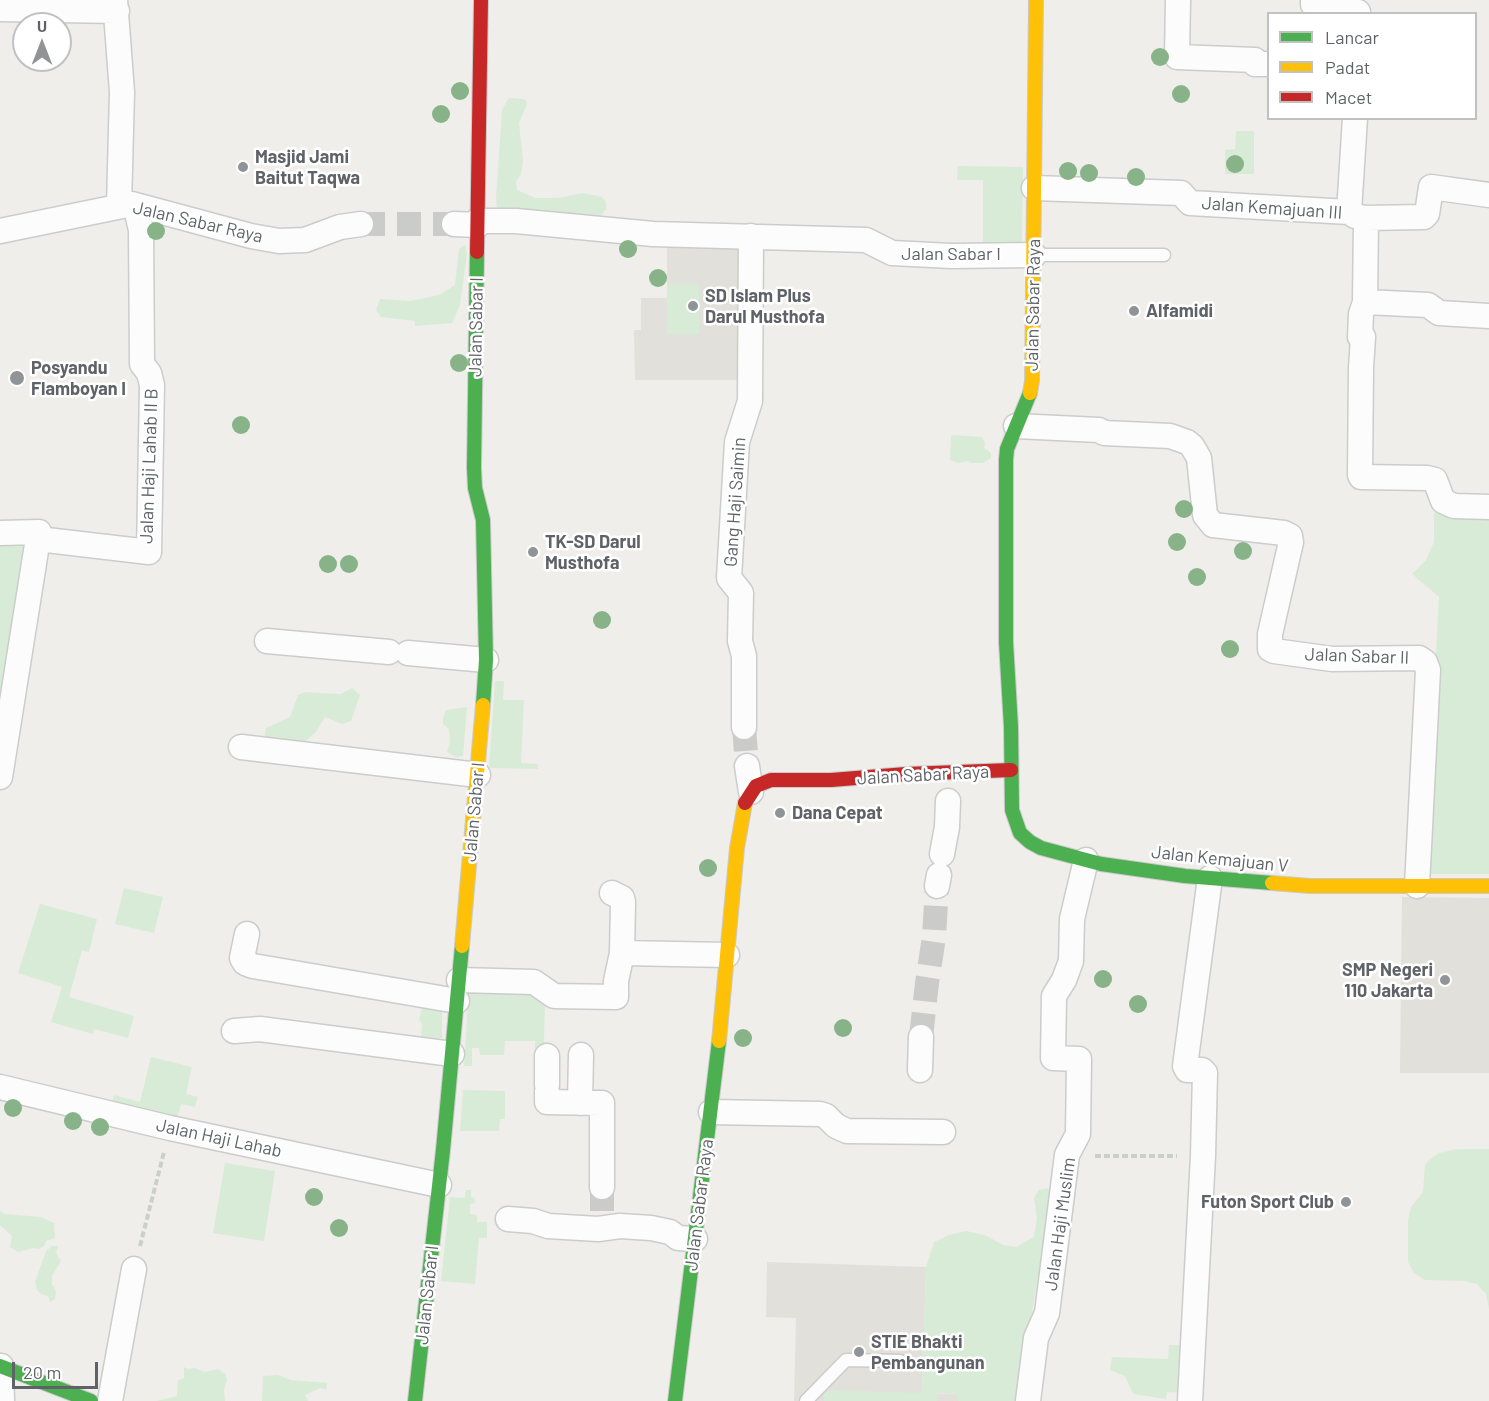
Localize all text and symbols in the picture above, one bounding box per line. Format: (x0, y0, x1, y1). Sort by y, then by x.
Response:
north arrow (12, 12, 72, 72)
legend (1267, 12, 1477, 120)
text: U (37, 16, 47, 35)
text: Lancar (1325, 26, 1379, 48)
text: Padat (1325, 56, 1370, 78)
text: Macet (1325, 86, 1372, 108)
place label: Masjid Jami Baitut Taqwa (255, 146, 360, 188)
marker: Masjid Jami Baitut Taqwa (236, 160, 250, 174)
street label: Jalan Kemajuan III (1201, 192, 1343, 224)
street label: Jalan Sabar Raya (131, 197, 265, 247)
street label: Jalan Sabar Raya (1021, 239, 1045, 371)
street label: Jalan Sabar I (901, 243, 1001, 265)
street label: Jalan Sabar I (464, 277, 488, 377)
place label: SD Islam Plus Darul Musthofa (705, 285, 825, 328)
marker: SD Islam Plus Darul Musthofa (686, 299, 700, 313)
place label: Alfamidi (1146, 300, 1213, 322)
marker: Alfamidi (1127, 304, 1141, 318)
place label: Posyandu Flamboyan I (31, 357, 126, 400)
marker: Posyandu Flamboyan I (8, 369, 26, 387)
street label: Jalan Haji Lahab II B (135, 388, 163, 544)
street label: Gang Haji Saimin (720, 436, 750, 568)
place label: TK-SD Darul Musthofa (545, 531, 641, 574)
marker: TK-SD Darul Musthofa (526, 545, 540, 559)
street label: Jalan Sabar II (1304, 643, 1410, 669)
street label: Jalan Sabar I (459, 761, 489, 863)
street label: Jalan Sabar Raya (856, 761, 990, 789)
place label: Dana Cepat (792, 802, 883, 824)
marker: Dana Cepat (773, 806, 787, 820)
street label: Jalan Kemajuan V (1150, 841, 1290, 877)
place label: SMP Negeri 110 Jakarta (1342, 959, 1433, 1002)
marker: SMP Negeri 110 Jakarta (1438, 973, 1452, 987)
street label: Jalan Haji Lahab (154, 1114, 284, 1162)
street label: Jalan Sabar Raya (680, 1138, 718, 1272)
street label: Jalan Haji Muslim (1040, 1156, 1080, 1292)
place label: Futon Sport Club (1201, 1191, 1334, 1213)
marker: Futon Sport Club (1339, 1195, 1353, 1209)
street label: Jalan Sabar I (411, 1244, 443, 1346)
place label: STIE Bhakti Pembangunan (871, 1331, 985, 1374)
marker: STIE Bhakti Pembangunan (852, 1345, 866, 1359)
scale bar (15, 1350, 100, 1388)
text: 20 m (23, 1361, 61, 1383)

